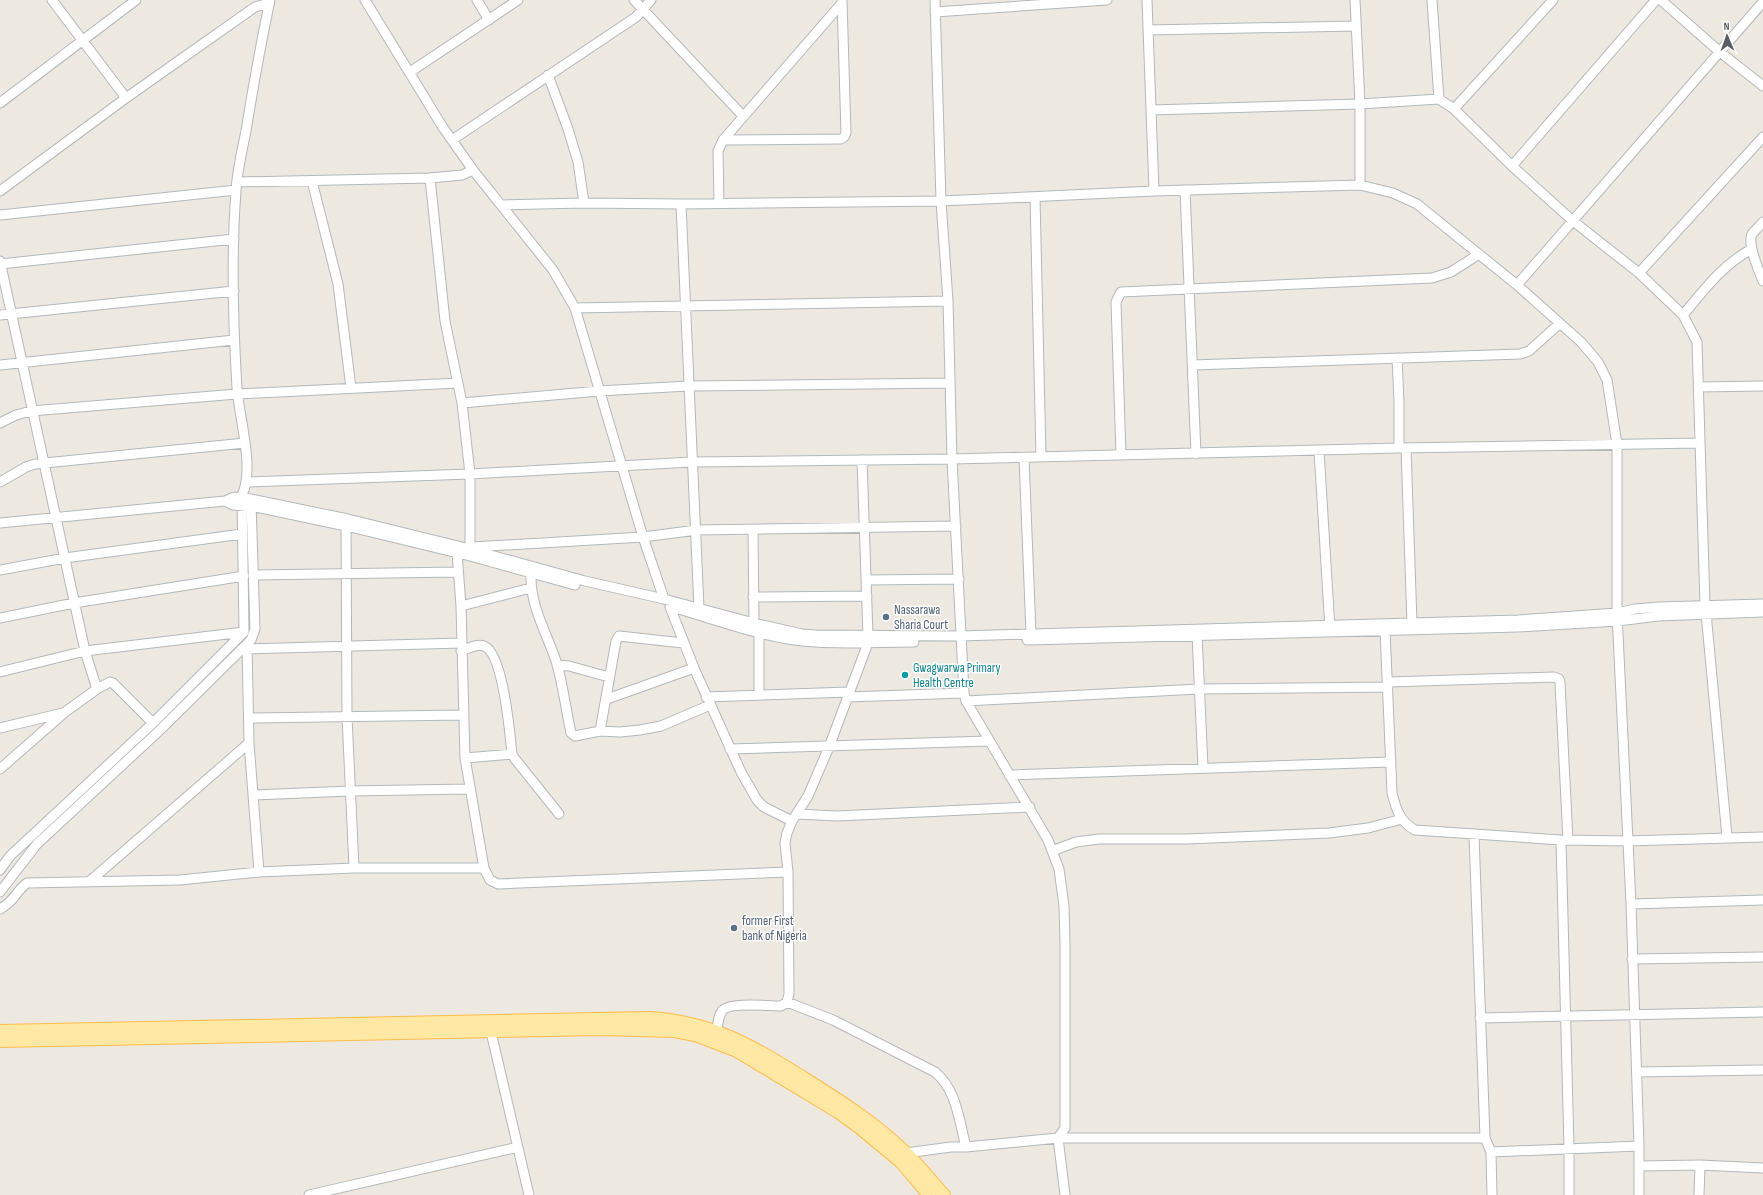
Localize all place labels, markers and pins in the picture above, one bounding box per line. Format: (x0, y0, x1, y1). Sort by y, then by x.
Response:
place label: Nassarawa Sharia Court (894, 602, 948, 633)
marker: Nassarawa Sharia Court (881, 612, 891, 622)
place label: Gwagwarwa Primary Health Centre (913, 660, 1001, 691)
marker: Gwagwarwa Primary Health Centre (900, 670, 910, 680)
place label: former First bank of Nigeria (742, 913, 807, 944)
marker: former First bank of Nigeria (729, 923, 739, 933)

